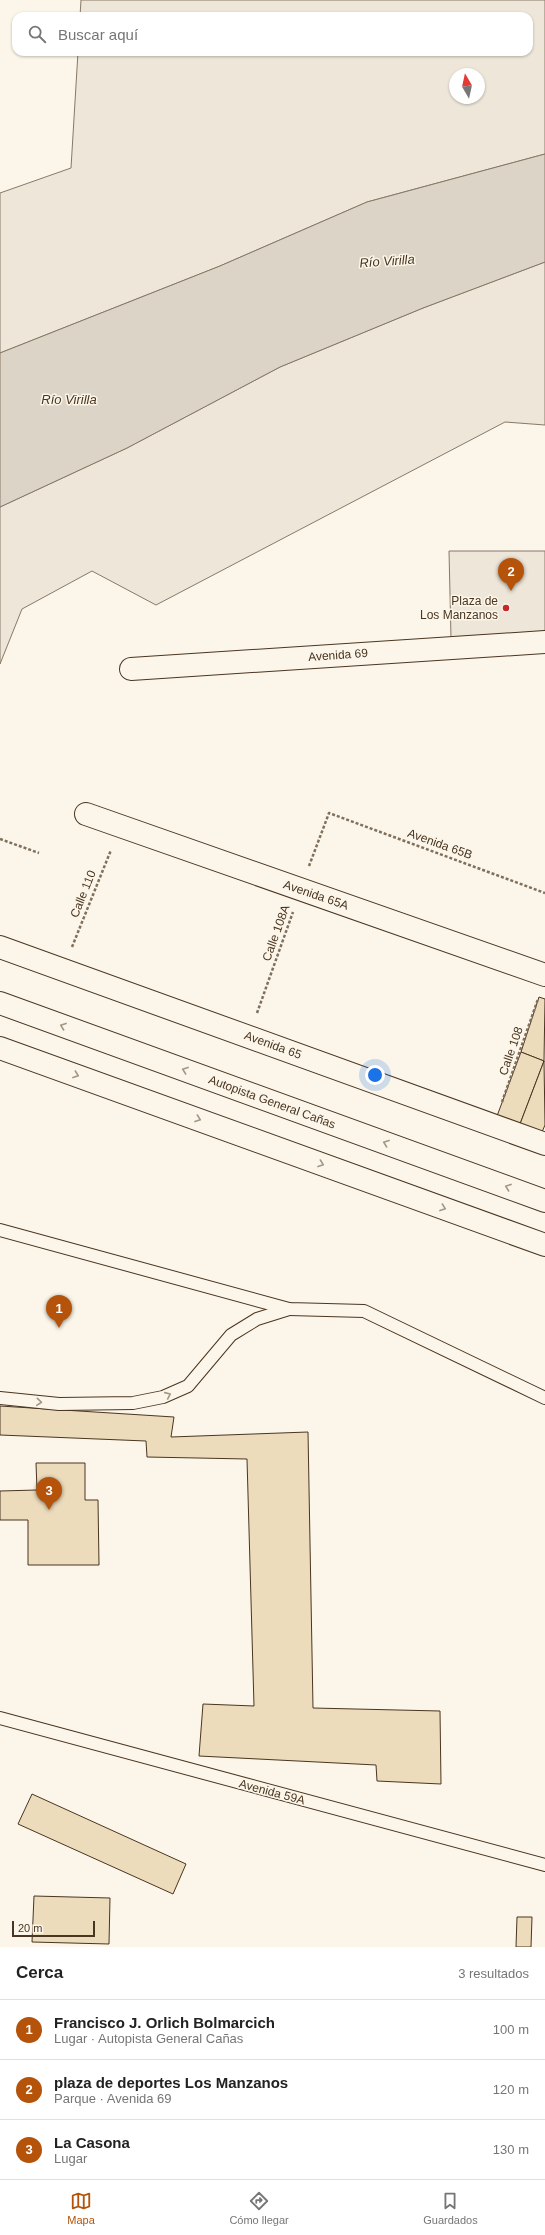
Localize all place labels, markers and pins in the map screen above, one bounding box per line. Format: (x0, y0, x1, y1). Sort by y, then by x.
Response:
pin: 2 (498, 558, 524, 591)
place label: Plaza de Los Manzanos (420, 594, 498, 622)
marker: Plaza de Los Manzanos (501, 603, 511, 613)
pin: 1 (46, 1295, 72, 1328)
pin: 3 (36, 1477, 62, 1510)

